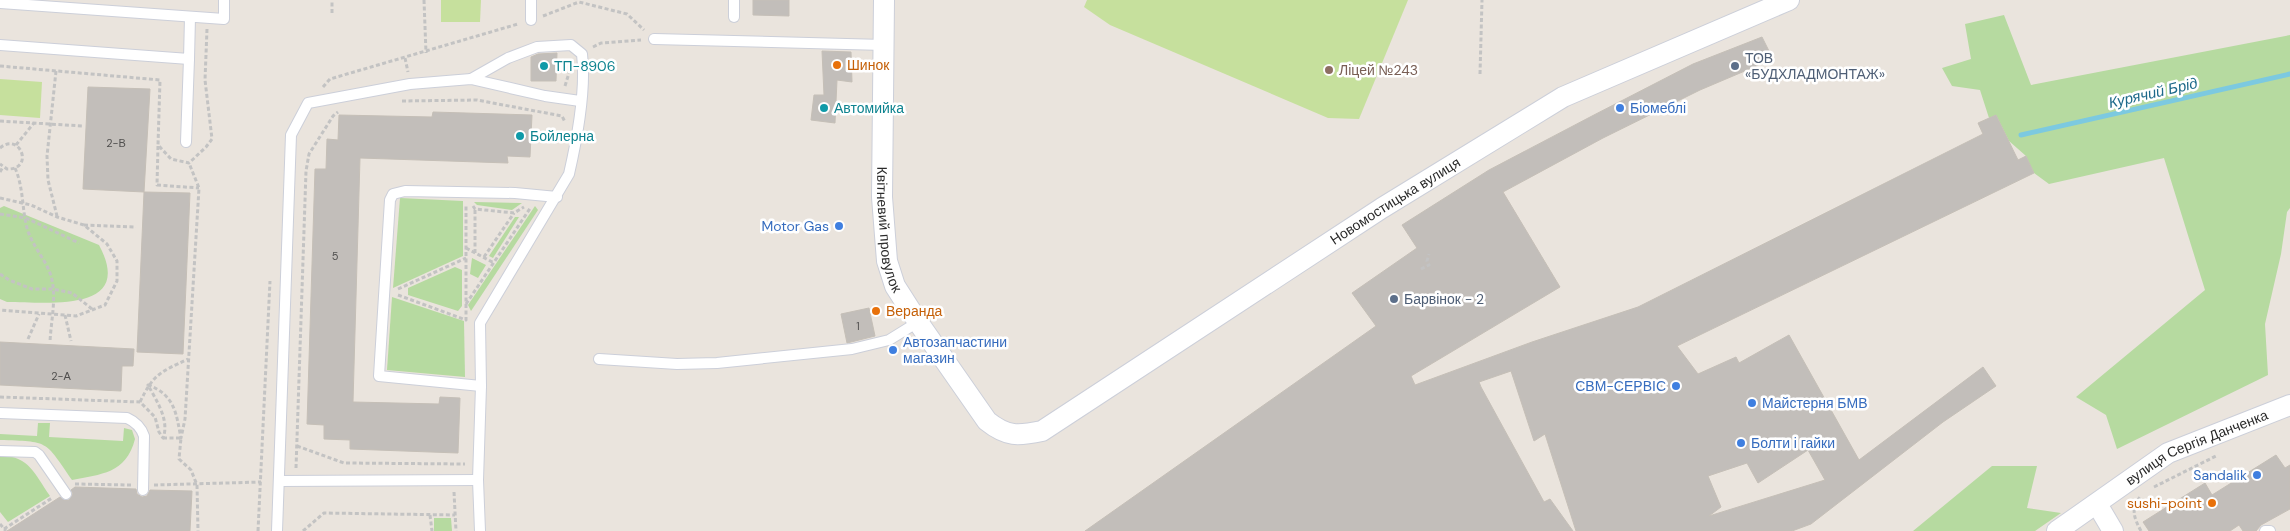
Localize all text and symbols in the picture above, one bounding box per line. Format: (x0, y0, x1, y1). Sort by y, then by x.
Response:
place label: ТОВ «БУДХЛАДМОНТАЖ» (1745, 49, 1885, 83)
place label: Шинок (847, 56, 890, 74)
place label: ТП-8906 (554, 57, 615, 75)
marker: Шинок (831, 59, 843, 71)
marker: ТП-8906 (538, 60, 550, 72)
marker: ТОВ «БУДХЛАДМОНТАЖ» (1729, 60, 1741, 72)
place label: Ліцей №243 (1339, 61, 1418, 79)
marker: Ліцей №243 (1323, 64, 1335, 76)
water label: Курячий Брід (2107, 73, 2199, 113)
place label: Автомийка (834, 99, 904, 117)
place label: Біомеблі (1630, 99, 1686, 117)
marker: Автомийка (818, 102, 830, 114)
marker: Біомеблі (1614, 102, 1626, 114)
place label: Бойлерна (530, 127, 594, 145)
marker: Бойлерна (514, 130, 526, 142)
house number: 2-В (106, 136, 126, 150)
street label: Новомостицька вулиця (1327, 153, 1464, 249)
street label: Квітневий провулок (873, 167, 906, 297)
place label: Motor Gas (761, 217, 829, 235)
marker: Motor Gas (833, 220, 845, 232)
house number: 5 (332, 249, 339, 263)
place label: Барвінок - 2 (1404, 290, 1484, 308)
marker: Барвінок - 2 (1388, 293, 1400, 305)
place label: Веранда (886, 302, 943, 320)
marker: Веранда (870, 305, 882, 317)
house number: 1 (856, 319, 860, 333)
place label: Автозапчастини магазин (903, 333, 1007, 367)
marker: Автозапчастини магазин (887, 344, 899, 356)
house number: 2-А (51, 369, 71, 383)
place label: СВМ-СЕРВІС (1575, 377, 1666, 395)
marker: СВМ-СЕРВІС (1670, 380, 1682, 392)
place label: Майстерня БМВ (1762, 394, 1867, 412)
marker: Майстерня БМВ (1746, 397, 1758, 409)
street label: вулиця Сергія Данченка (2122, 406, 2271, 489)
place label: Болти і гайки (1751, 434, 1835, 452)
marker: Болти і гайки (1735, 437, 1747, 449)
place label: Sandalik (2193, 466, 2247, 484)
marker: Sandalik (2251, 469, 2263, 481)
place label: sushi-point (2127, 494, 2202, 512)
marker: sushi-point (2206, 497, 2218, 509)

